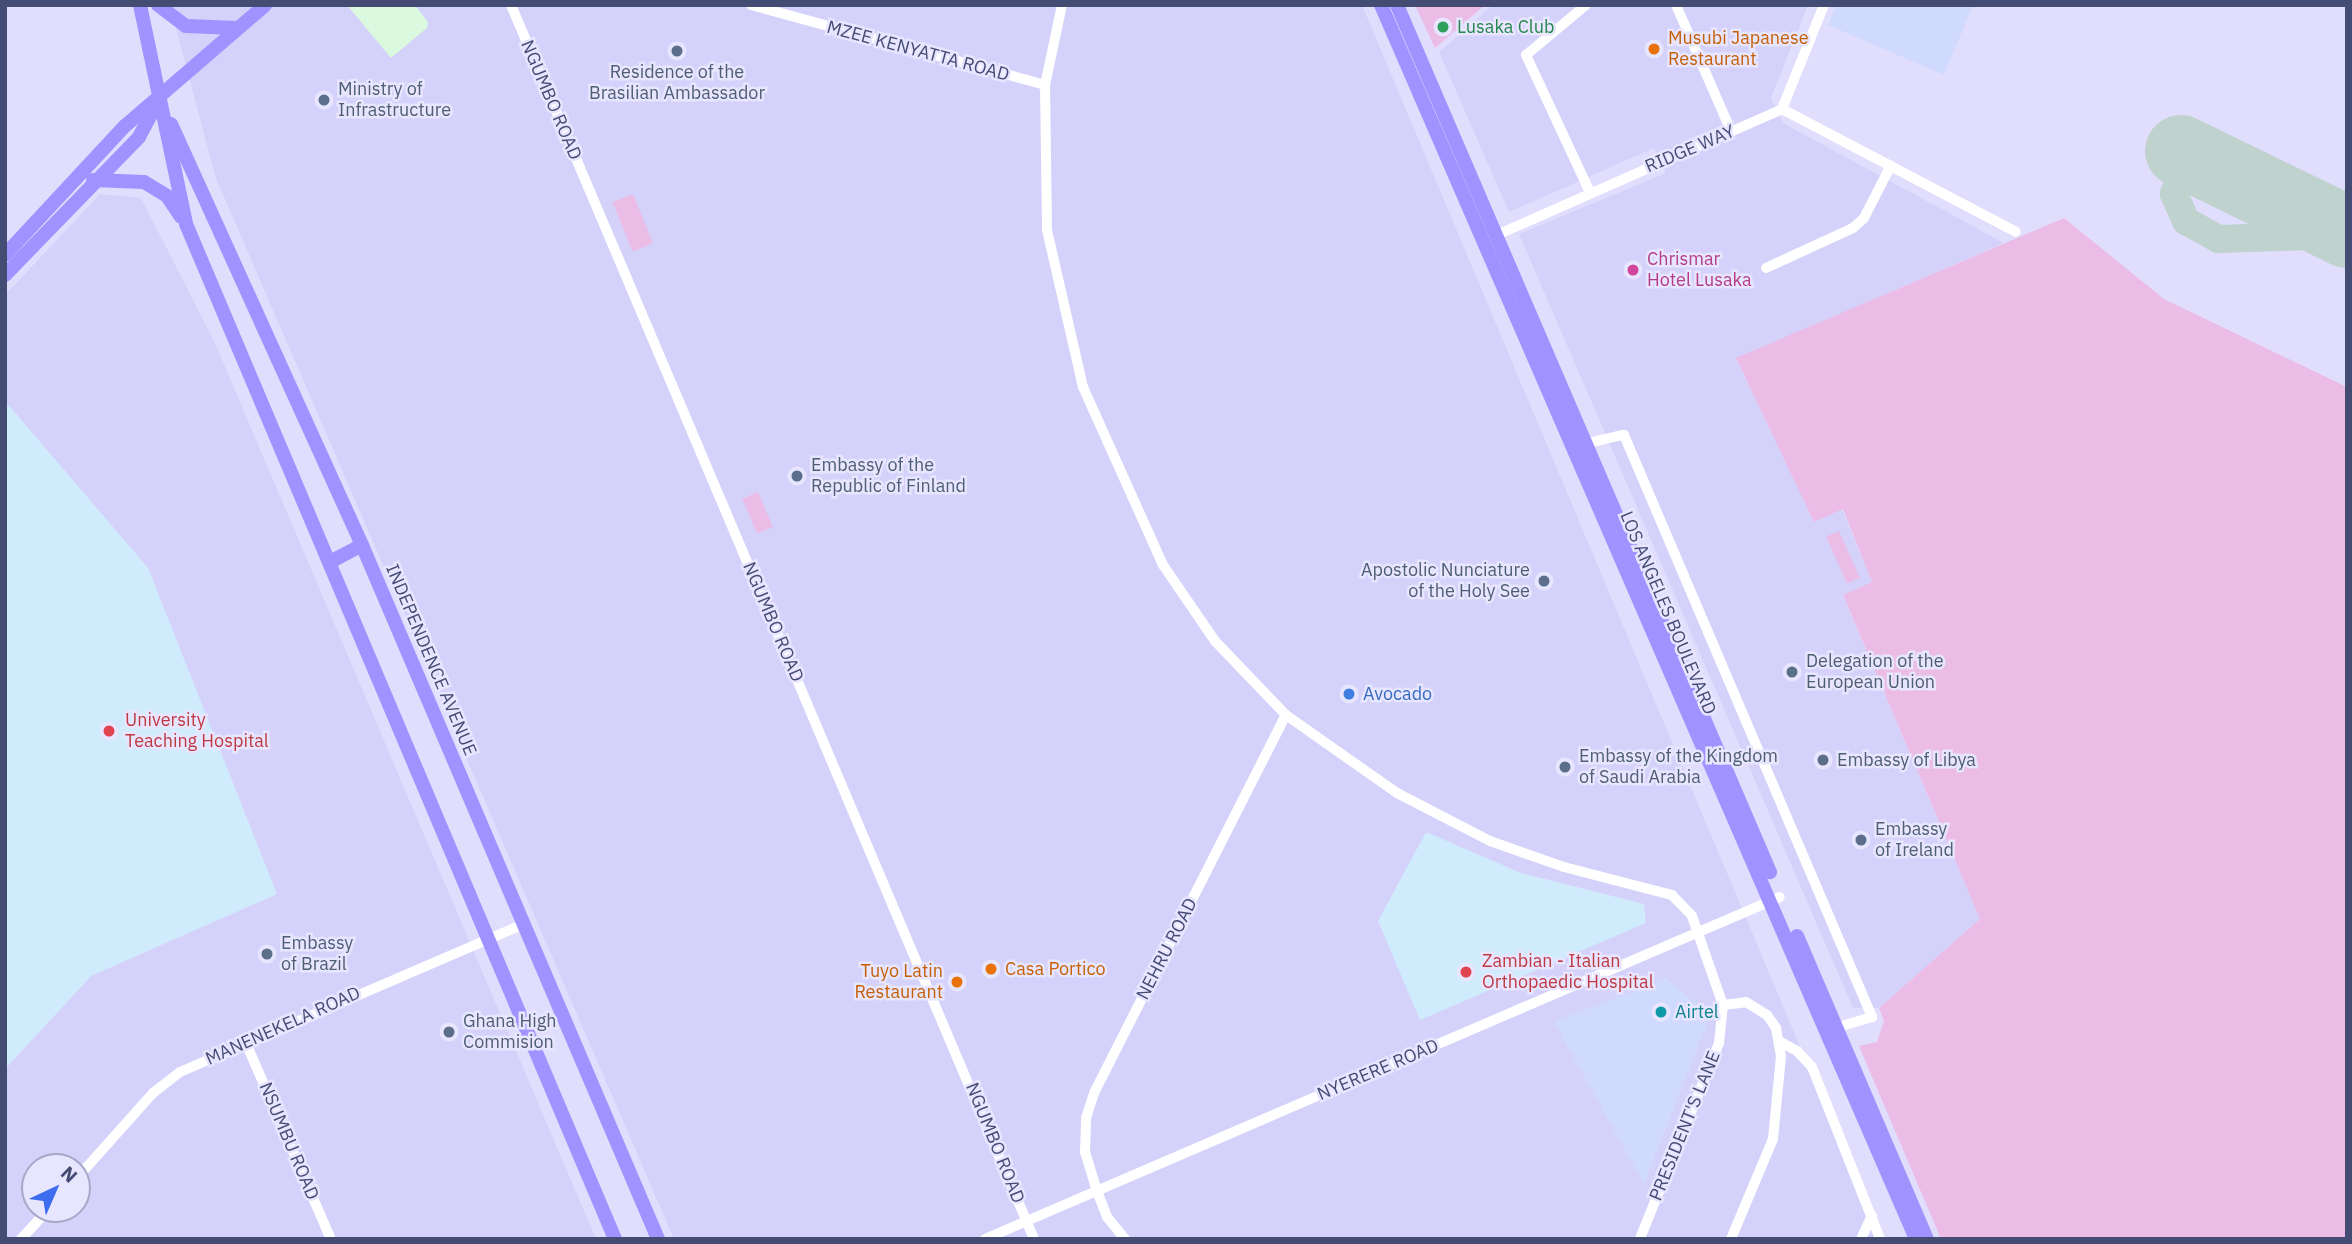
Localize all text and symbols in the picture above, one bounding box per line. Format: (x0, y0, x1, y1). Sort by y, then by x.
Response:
street label: MZEE KENYATTA ROAD (824, 16, 1012, 86)
place label: Lusaka Club (1457, 16, 1554, 38)
marker: Lusaka Club (1435, 19, 1451, 35)
place label: Musubi Japanese Restaurant (1668, 28, 1809, 70)
street label: NGUMBO ROAD (516, 37, 586, 163)
marker: Musubi Japanese Restaurant (1646, 41, 1662, 57)
marker: Residence of the Brasilian Ambassador (669, 43, 685, 59)
place label: Residence of the Brasilian Ambassador (589, 62, 765, 104)
place label: Ministry of Infrastructure (338, 79, 451, 122)
marker: Ministry of Infrastructure (316, 92, 332, 108)
street label: RIDGE WAY (1642, 120, 1738, 178)
place label: Chrismar Hotel Lusaka (1647, 249, 1752, 292)
marker: Chrismar Hotel Lusaka (1625, 262, 1641, 278)
place label: Embassy of the Republic of Finland (811, 455, 966, 498)
marker: Embassy of the Republic of Finland (789, 468, 805, 484)
street label: LOS ANGELES BOULEVARD (1615, 508, 1721, 718)
street label: NGUMBO ROAD (738, 559, 808, 685)
place label: Apostolic Nunciature of the Holy See (1361, 560, 1530, 602)
street label: INDEPENDENCE AVENUE (381, 561, 481, 759)
marker: Apostolic Nunciature of the Holy See (1536, 573, 1552, 589)
place label: Delegation of the European Union (1806, 651, 1944, 694)
marker: Delegation of the European Union (1784, 664, 1800, 680)
place label: Avocado (1363, 683, 1432, 705)
marker: Avocado (1341, 686, 1357, 702)
place label: University Teaching Hospital (125, 710, 269, 752)
marker: University Teaching Hospital (99, 721, 119, 741)
place label: Embassy of the Kingdom of Saudi Arabia (1579, 746, 1778, 788)
place label: Embassy of Libya (1837, 749, 1976, 771)
marker: Embassy of Libya (1815, 752, 1831, 768)
marker: Embassy of the Kingdom of Saudi Arabia (1557, 759, 1573, 775)
place label: Embassy of Ireland (1875, 819, 1954, 862)
marker: Embassy of Ireland (1853, 832, 1869, 848)
street label: NEHRU ROAD (1132, 895, 1202, 1003)
place label: Embassy of Brazil (281, 933, 353, 976)
marker: Embassy of Brazil (259, 946, 275, 962)
place label: Zambian - Italian Orthopaedic Hospital (1482, 951, 1654, 993)
place label: Casa Portico (1005, 958, 1106, 980)
place label: Tuyo Latin Restaurant (854, 961, 943, 1004)
marker: Casa Portico (983, 961, 999, 977)
marker: Zambian - Italian Orthopaedic Hospital (1456, 962, 1476, 982)
marker: Tuyo Latin Restaurant (949, 974, 965, 990)
street label: MANENEKELA ROAD (202, 982, 364, 1070)
place label: Airtel (1675, 1001, 1719, 1023)
marker: Airtel (1653, 1004, 1669, 1020)
place label: Ghana High Commision (463, 1011, 556, 1054)
marker: Ghana High Commision (441, 1024, 457, 1040)
street label: NYERERE ROAD (1314, 1035, 1442, 1105)
street label: PRESIDENT'S LANE (1645, 1048, 1725, 1204)
street label: NSUMBU ROAD (255, 1079, 323, 1203)
street label: NGUMBO ROAD (961, 1080, 1029, 1206)
north arrow (21, 1153, 91, 1223)
text: N (56, 1161, 82, 1188)

